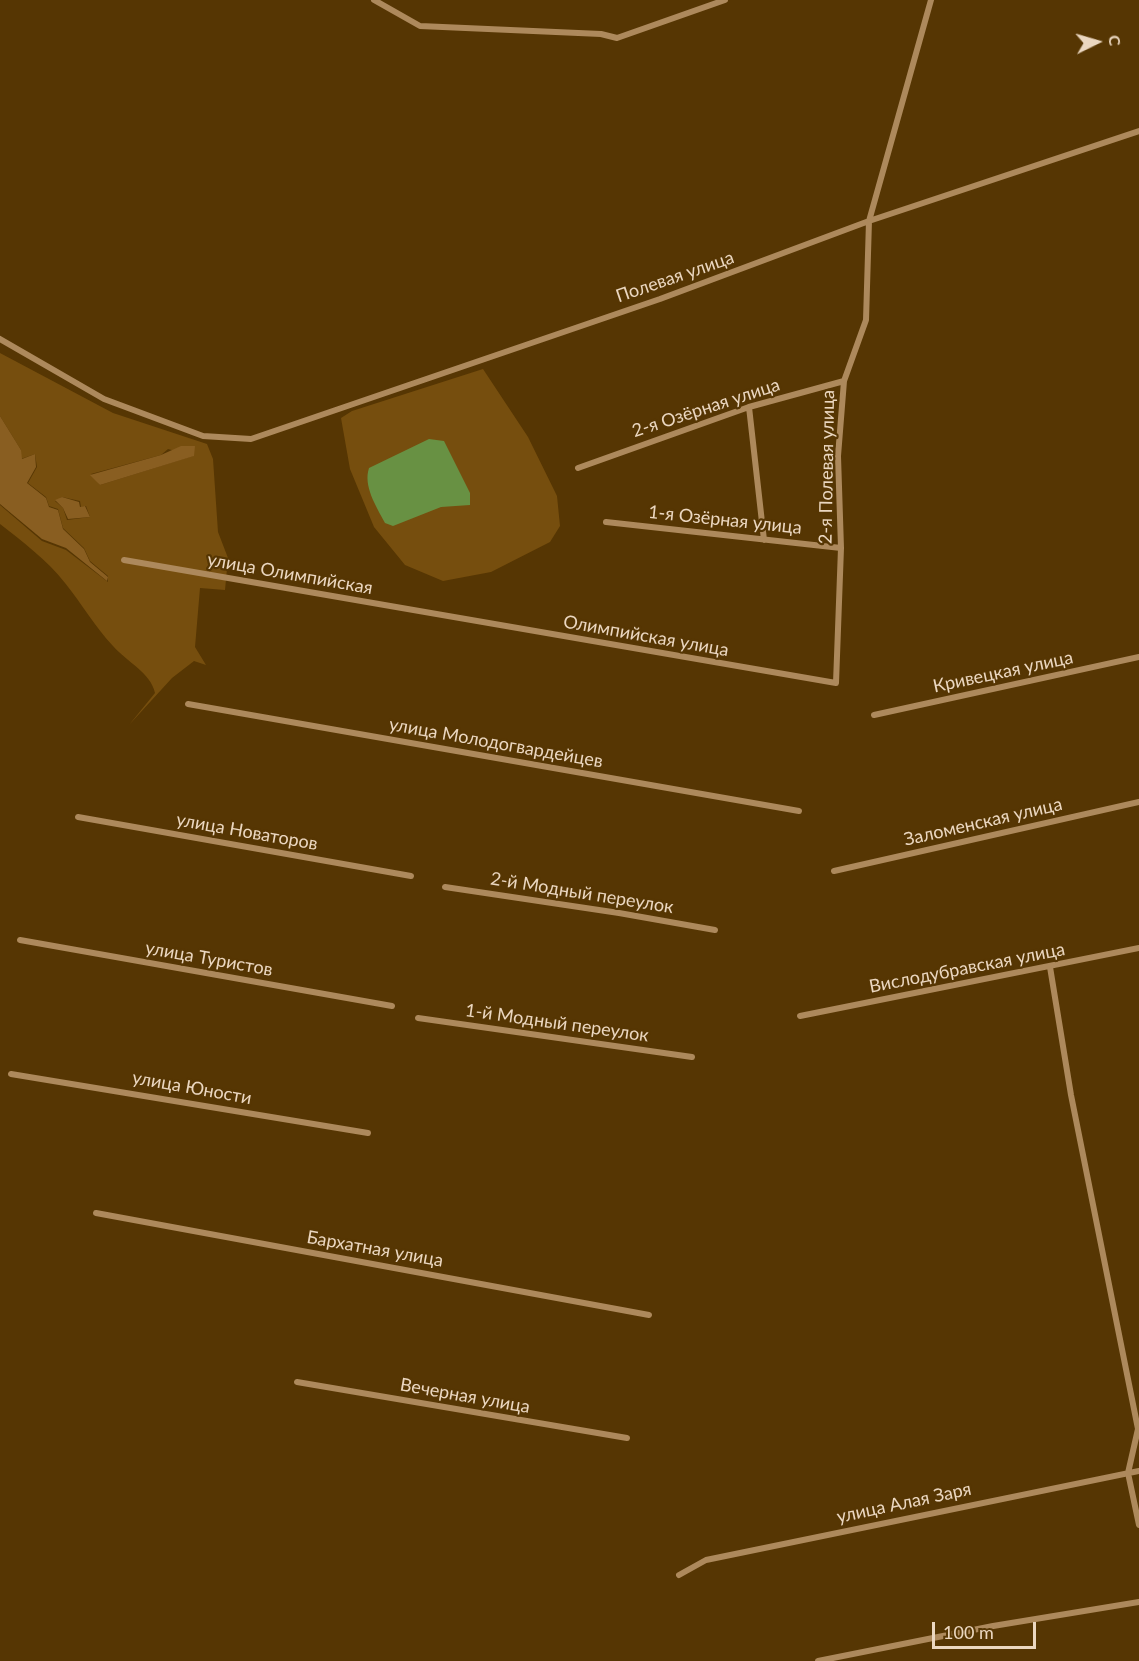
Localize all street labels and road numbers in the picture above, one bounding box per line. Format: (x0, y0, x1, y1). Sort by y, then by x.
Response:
street label: Полевая улица (613, 247, 737, 307)
street label: 2-я Озёрная улица (629, 374, 783, 442)
street label: 2-я Полевая улица (815, 390, 839, 544)
street label: 1-я Озёрная улица (647, 501, 803, 539)
street label: улица Олимпийская (206, 549, 374, 599)
street label: Олимпийская улица (562, 611, 730, 661)
street label: Кривецкая улица (931, 647, 1075, 697)
street label: улица Молодогвардейцев (387, 714, 605, 772)
street label: Заломенская улица (902, 793, 1064, 851)
street label: улица Новаторов (175, 809, 319, 855)
street label: 2-й Модный переулок (489, 868, 675, 918)
street label: улица Туристов (144, 937, 274, 981)
street label: Вислодубравская улица (867, 938, 1067, 998)
street label: 1-й Модный переулок (464, 999, 650, 1047)
street label: улица Юности (131, 1067, 253, 1109)
street label: Бархатная улица (305, 1226, 445, 1272)
street label: Вечерная улица (398, 1374, 532, 1418)
street label: улица Алая Заря (835, 1478, 973, 1528)

